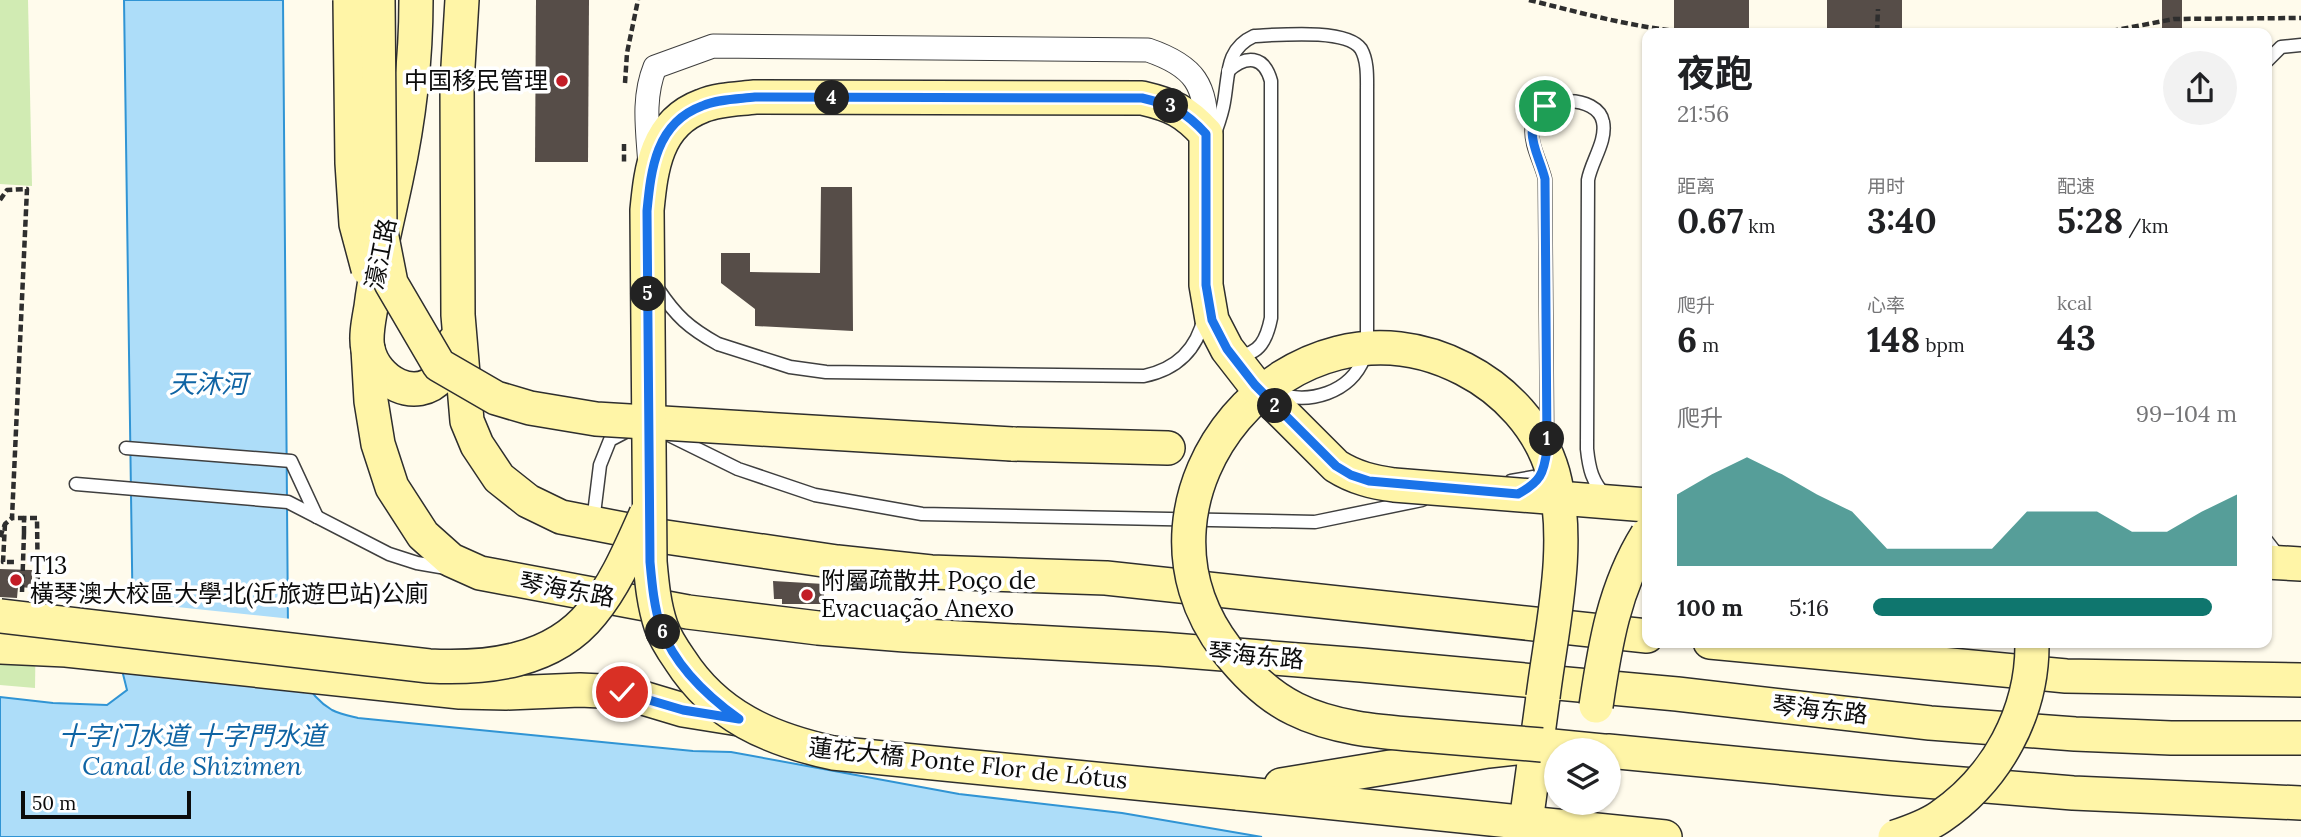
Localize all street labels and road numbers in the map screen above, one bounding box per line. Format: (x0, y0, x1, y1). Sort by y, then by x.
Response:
street label: 濠江路 (358, 216, 403, 292)
street label: 琴海东路 (517, 566, 617, 613)
street label: 琴海东路 (1207, 636, 1305, 675)
street label: 琴海东路 (1771, 689, 1869, 730)
street label: 蓮花大橋 Ponte Flor de Lótus (807, 731, 1129, 796)

